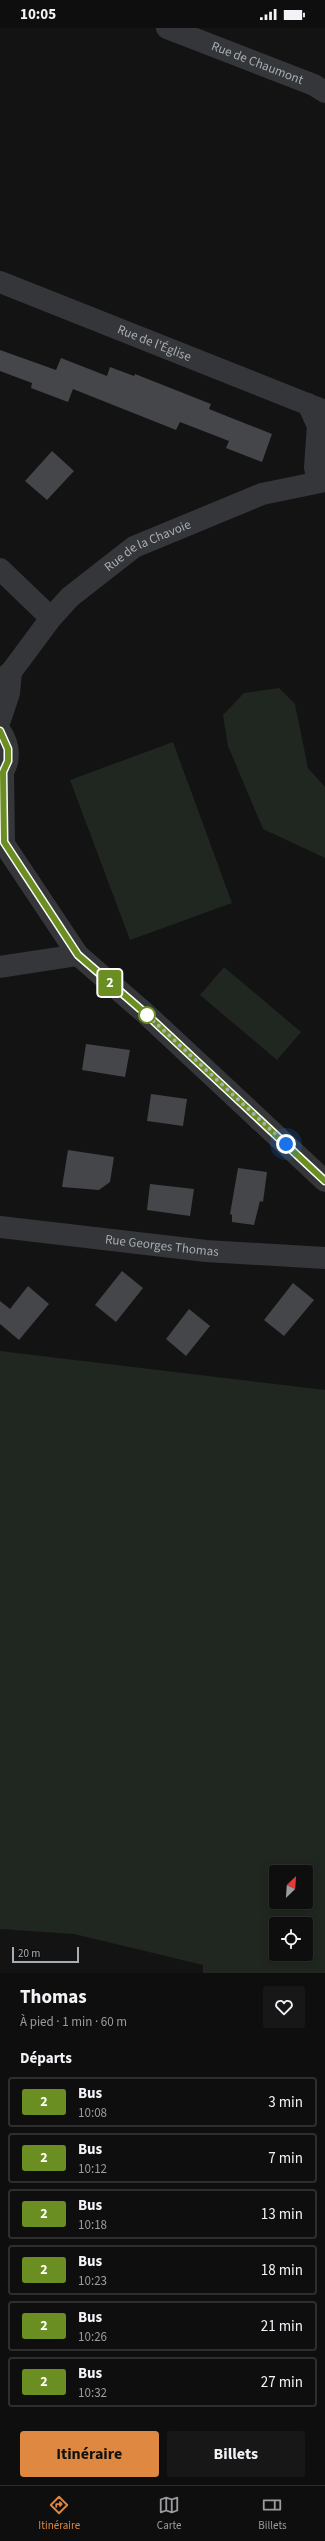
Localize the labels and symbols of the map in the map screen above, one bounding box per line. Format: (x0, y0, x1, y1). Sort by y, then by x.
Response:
street label: Rue de Chaumont (209, 37, 307, 89)
street label: Rue de l'Église (115, 320, 194, 366)
street label: Rue de la Chavoie (101, 515, 194, 576)
line badge: 2 (97, 970, 123, 996)
unlabelled marker (138, 1006, 156, 1024)
your location (276, 1134, 296, 1154)
street label: Rue Georges Thomas (104, 1230, 220, 1261)
north arrow (269, 1865, 313, 1909)
scale bar (12, 1945, 79, 1964)

